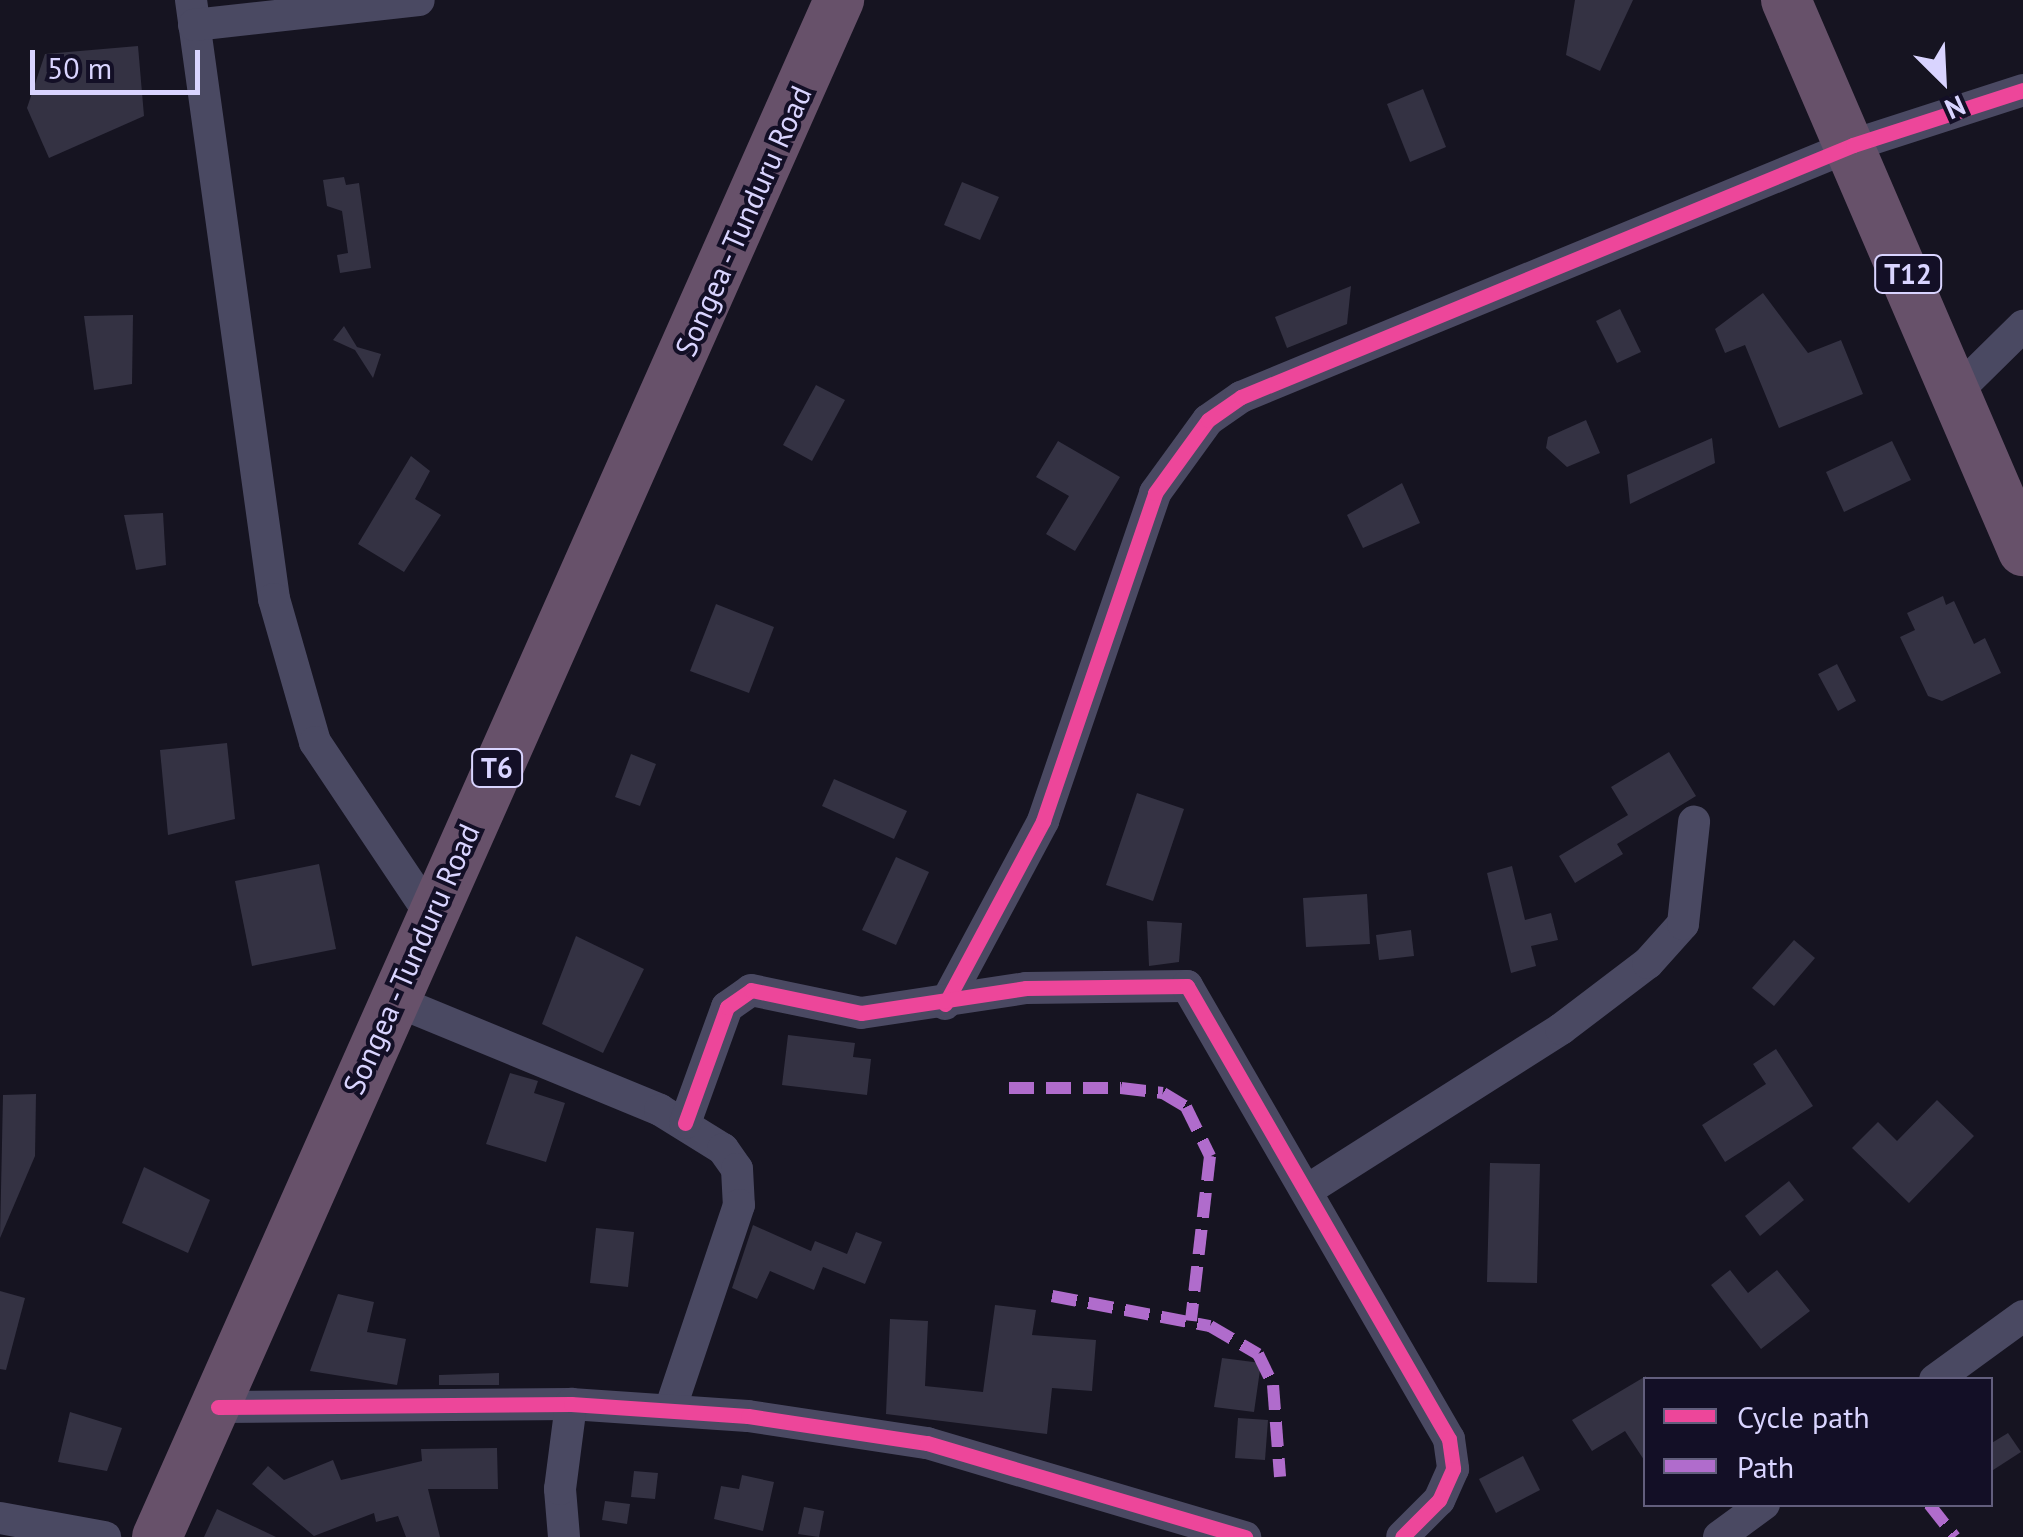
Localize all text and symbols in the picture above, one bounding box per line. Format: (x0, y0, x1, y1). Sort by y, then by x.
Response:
scale bar (35, 30, 205, 92)
north arrow (1893, 30, 1993, 130)
text: 50 m (47, 48, 112, 87)
street label: Songea - Tunduru Road (666, 78, 820, 364)
text: N (1939, 87, 1971, 129)
road number: T12 (1873, 251, 1943, 297)
road number: T6 (470, 745, 524, 791)
street label: Songea - Tunduru Road (334, 816, 488, 1102)
legend (1643, 1377, 1993, 1507)
text: Cycle path (1737, 1397, 1870, 1436)
text: Path (1737, 1447, 1794, 1486)

